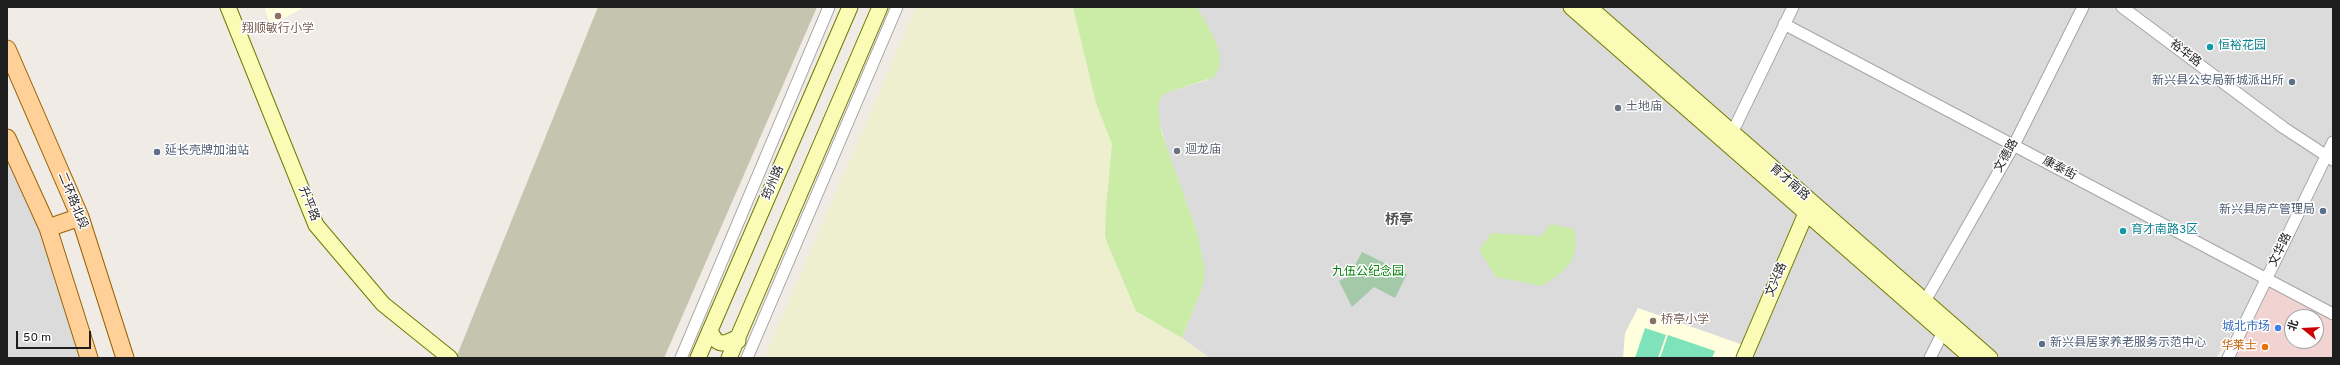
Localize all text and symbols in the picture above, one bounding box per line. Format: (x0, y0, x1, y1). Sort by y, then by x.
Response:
marker: 翔顺敏行小学 (273, 11, 283, 21)
place label: 翔顺敏行小学 (242, 23, 314, 37)
street label: 裕华路 (2166, 37, 2204, 71)
place label: 恒裕花园 (2218, 40, 2266, 54)
marker: 恒裕花园 (2205, 42, 2215, 52)
place label: 新兴县公安局新城派出所 (2152, 75, 2284, 89)
marker: 新兴县公安局新城派出所 (2287, 77, 2297, 87)
place label: 土地庙 (1626, 101, 1662, 115)
marker: 土地庙 (1613, 103, 1623, 113)
street label: 文德路 (1992, 137, 2022, 175)
place label: 迴龙庙 (1185, 144, 1221, 158)
place label: 延长壳牌加油站 (165, 145, 249, 159)
marker: 迴龙庙 (1172, 146, 1182, 156)
marker: 延长壳牌加油站 (152, 147, 162, 157)
street label: 康泰街 (2040, 154, 2078, 184)
street label: 育才南路 (1766, 162, 1812, 204)
street label: 筠州路 (760, 164, 788, 202)
street label: 二环路北段 (54, 170, 90, 232)
street label: 升平路 (295, 185, 321, 223)
place label: 新兴县房产管理局 (2219, 204, 2315, 218)
marker: 新兴县房产管理局 (2318, 206, 2328, 216)
district label: 桥亭 (1385, 213, 1413, 229)
place label: 育才南路3区 (2131, 224, 2198, 238)
marker: 育才南路3区 (2118, 226, 2128, 236)
street label: 文华路 (2267, 231, 2295, 269)
street label: 文兴路 (1763, 261, 1791, 299)
park label: 九伍公纪念园 (1332, 266, 1404, 280)
north arrow (2284, 309, 2324, 349)
place label: 桥亭小学 (1661, 314, 1709, 328)
marker: 桥亭小学 (1648, 316, 1658, 326)
text: 北 (2285, 318, 2302, 333)
place label: 城北市场 (2222, 321, 2270, 335)
scale bar (18, 323, 93, 349)
marker: 城北市场 (2273, 323, 2283, 333)
text: 50 m (23, 330, 51, 346)
place label: 新兴县居家养老服务示范中心 (2050, 337, 2206, 351)
marker: 新兴县居家养老服务示范中心 (2037, 339, 2047, 349)
place label: 华莱士 (2221, 340, 2257, 354)
marker: 华莱士 (2260, 342, 2270, 352)

